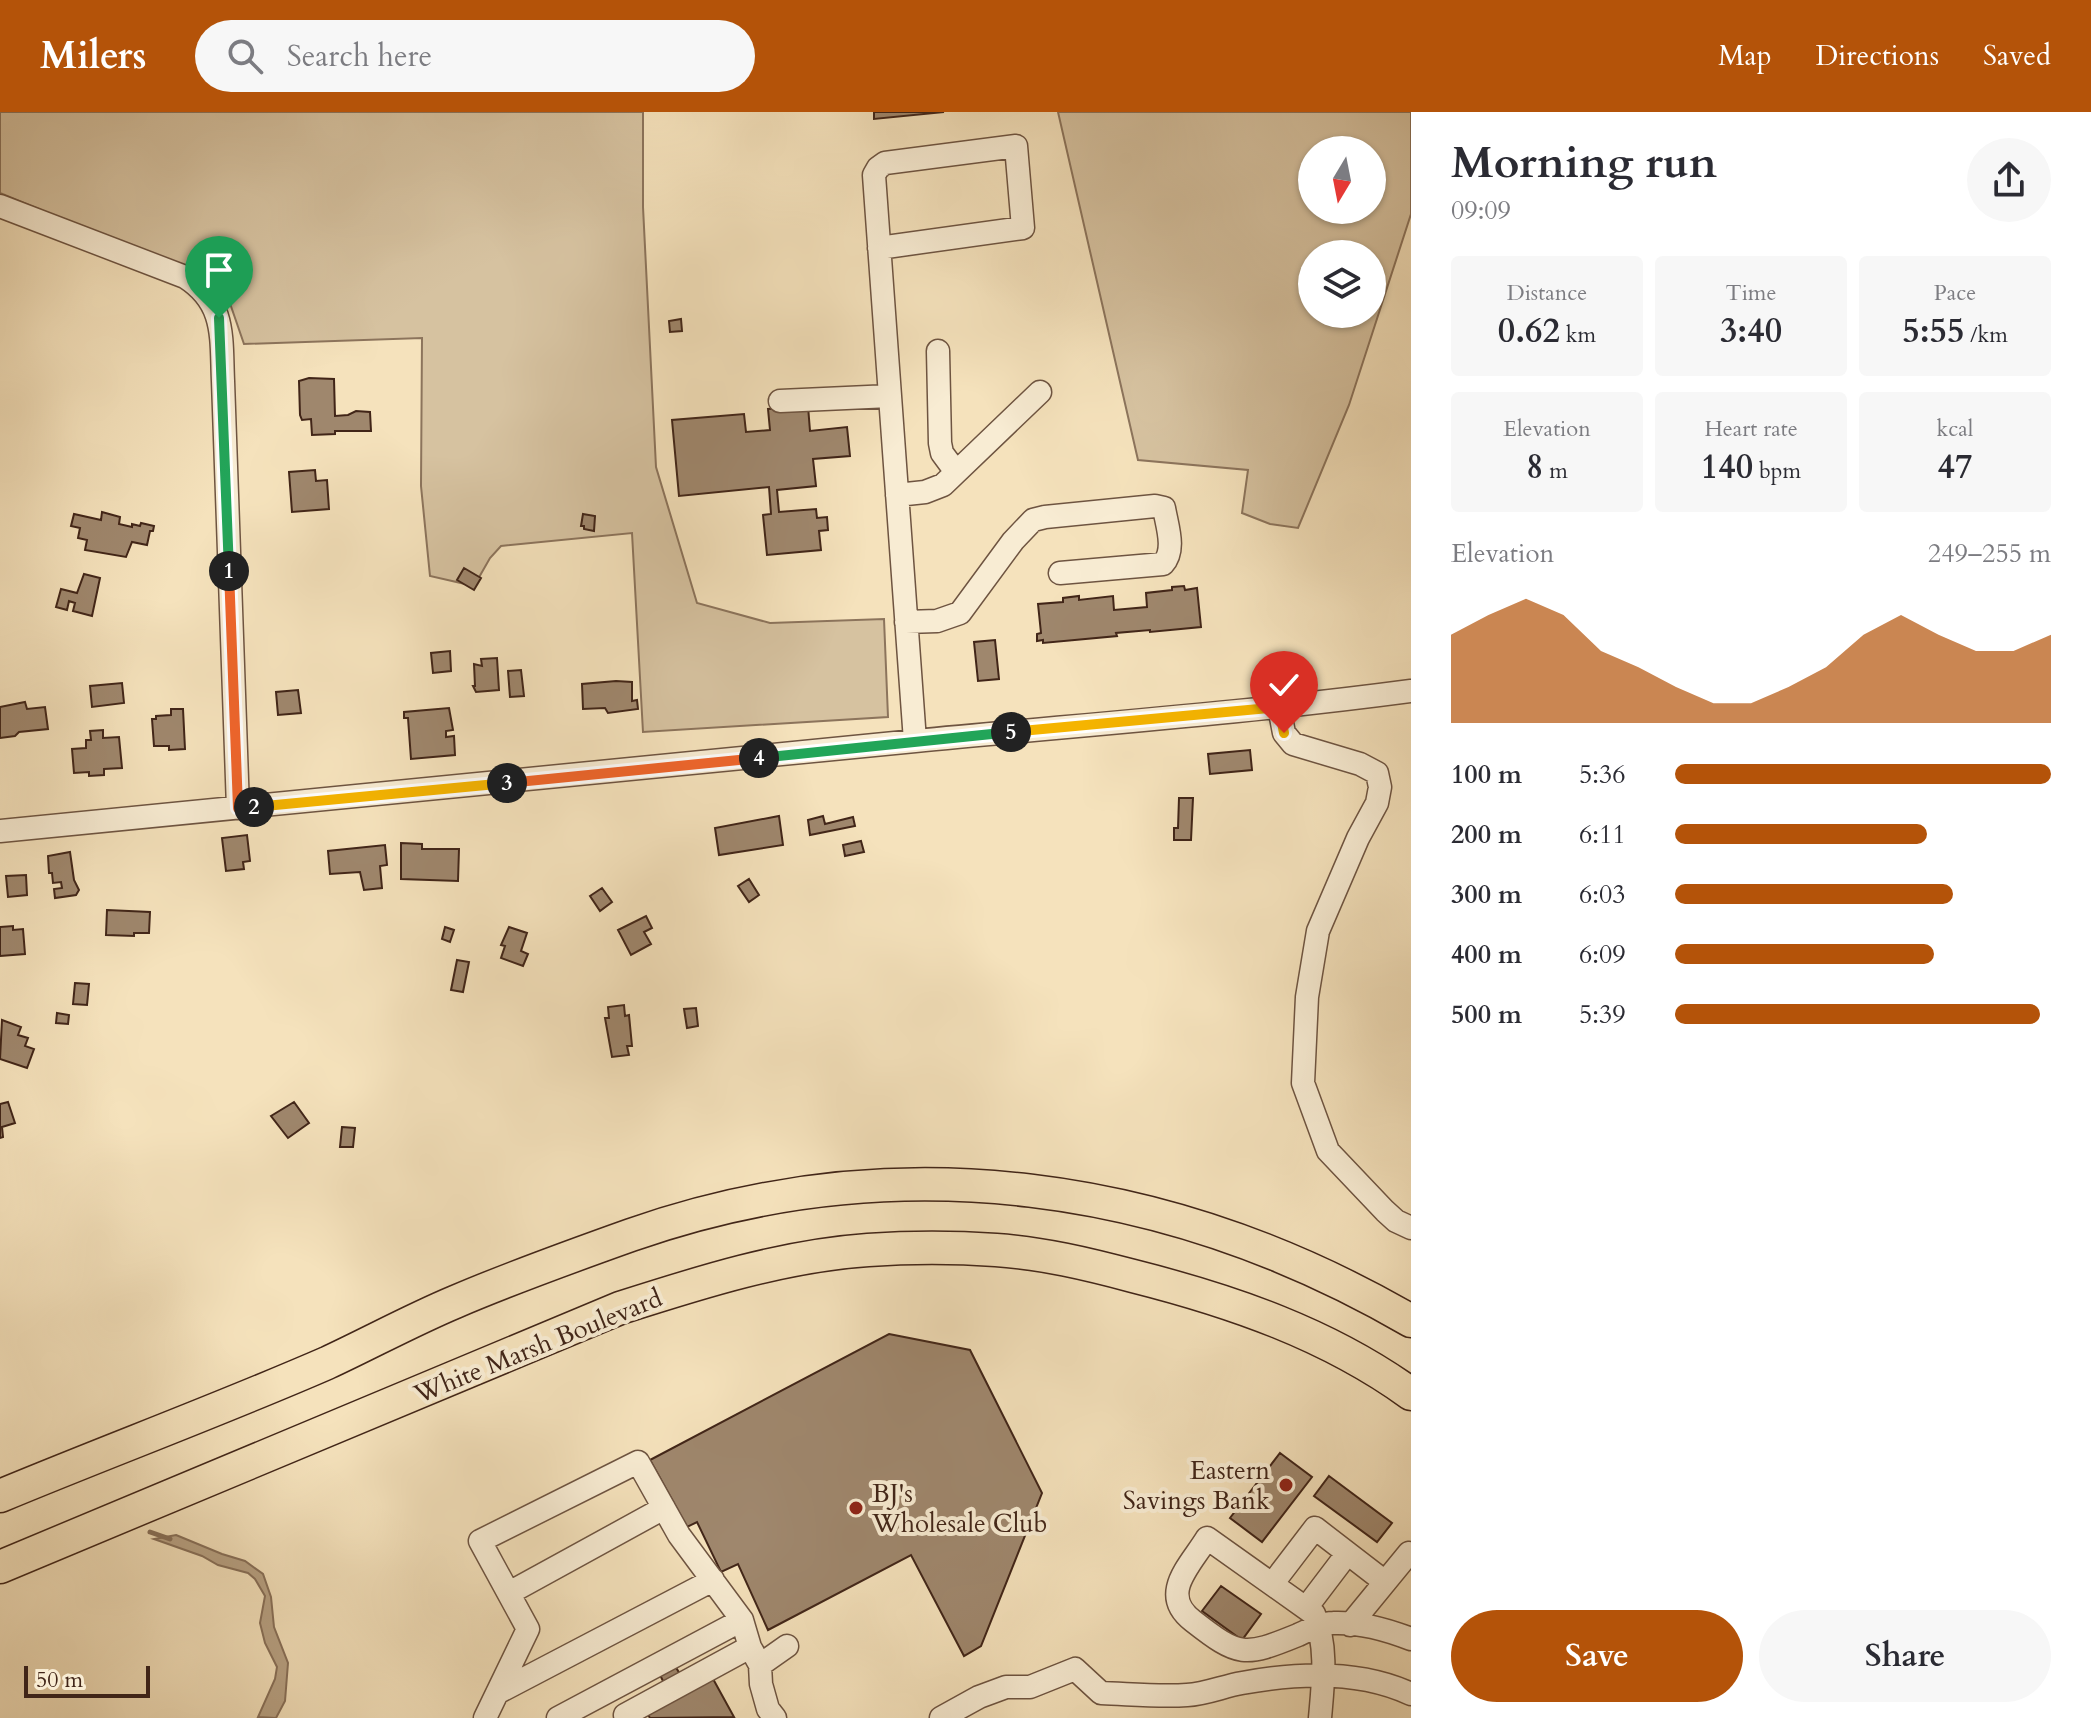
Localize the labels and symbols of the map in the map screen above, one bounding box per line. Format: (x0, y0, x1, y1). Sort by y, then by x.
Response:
north arrow (1298, 136, 1386, 224)
pin (185, 236, 253, 318)
pin: 1 (209, 551, 249, 591)
pin (1250, 651, 1318, 733)
pin: 5 (991, 712, 1031, 752)
pin: 4 (739, 738, 779, 778)
pin: 3 (487, 763, 527, 803)
pin: 2 (234, 787, 274, 827)
street label: White Marsh Boulevard (408, 1280, 667, 1412)
place label: Eastern Savings Bank (1123, 1453, 1270, 1518)
place label: BJ's Wholesale Club (871, 1476, 1048, 1541)
marker: Eastern Savings Bank (1277, 1476, 1295, 1494)
marker: BJ's Wholesale Club (847, 1499, 865, 1517)
scale bar (24, 1662, 150, 1698)

